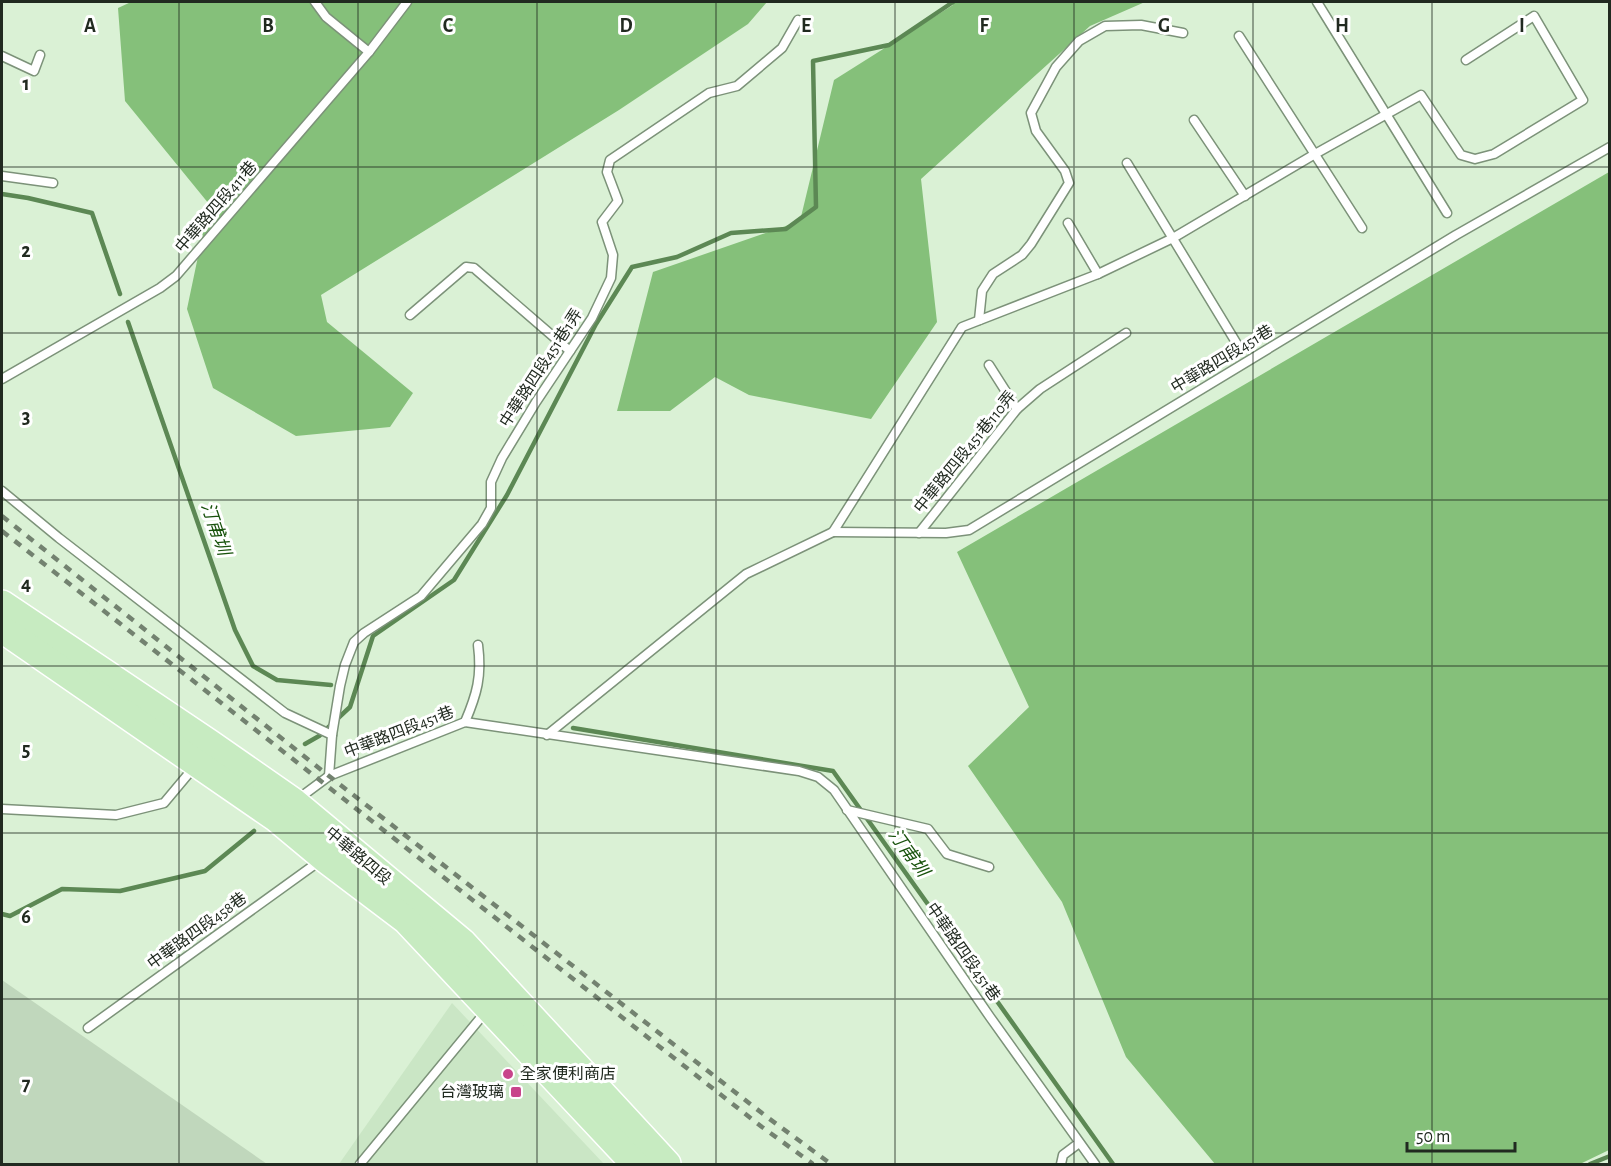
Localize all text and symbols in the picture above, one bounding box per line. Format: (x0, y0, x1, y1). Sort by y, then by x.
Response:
text: A (84, 16, 96, 36)
text: B (262, 16, 274, 36)
text: C (443, 16, 454, 36)
text: D (619, 16, 633, 36)
text: E (801, 16, 811, 36)
text: F (979, 16, 989, 36)
text: G (1158, 16, 1170, 36)
text: H (1335, 16, 1349, 36)
text: I (1519, 16, 1525, 36)
text: 1 (22, 74, 30, 94)
street label: 中華路四段411巷 (172, 158, 260, 256)
text: 2 (21, 241, 31, 261)
street label: 中華路四段451巷1弄 (496, 305, 585, 430)
street label: 中華路四段451巷 (1168, 321, 1276, 396)
street label: 中華路四段451巷110弄 (910, 388, 1019, 516)
text: 3 (22, 407, 30, 427)
water label: 汀甫圳 (198, 500, 235, 560)
text: 4 (21, 574, 31, 594)
street label: 中華路四段451巷 (342, 703, 456, 760)
text: 5 (22, 740, 30, 760)
street label: 中華路四段 (322, 823, 394, 888)
water label: 汀甫圳 (885, 825, 935, 883)
street label: 中華路四段458巷 (144, 889, 249, 972)
street label: 中華路四段451巷 (923, 899, 1004, 1004)
text: 6 (21, 907, 31, 927)
place label: 全家便利商店 (520, 1065, 616, 1082)
marker: 全家便利商店 (501, 1067, 515, 1081)
text: 7 (22, 1074, 31, 1094)
place label: 台灣玻璃 (440, 1083, 504, 1100)
marker: 台灣玻璃 (509, 1085, 523, 1099)
scale bar (1407, 1115, 1515, 1153)
text: 50 m (1416, 1128, 1450, 1146)

